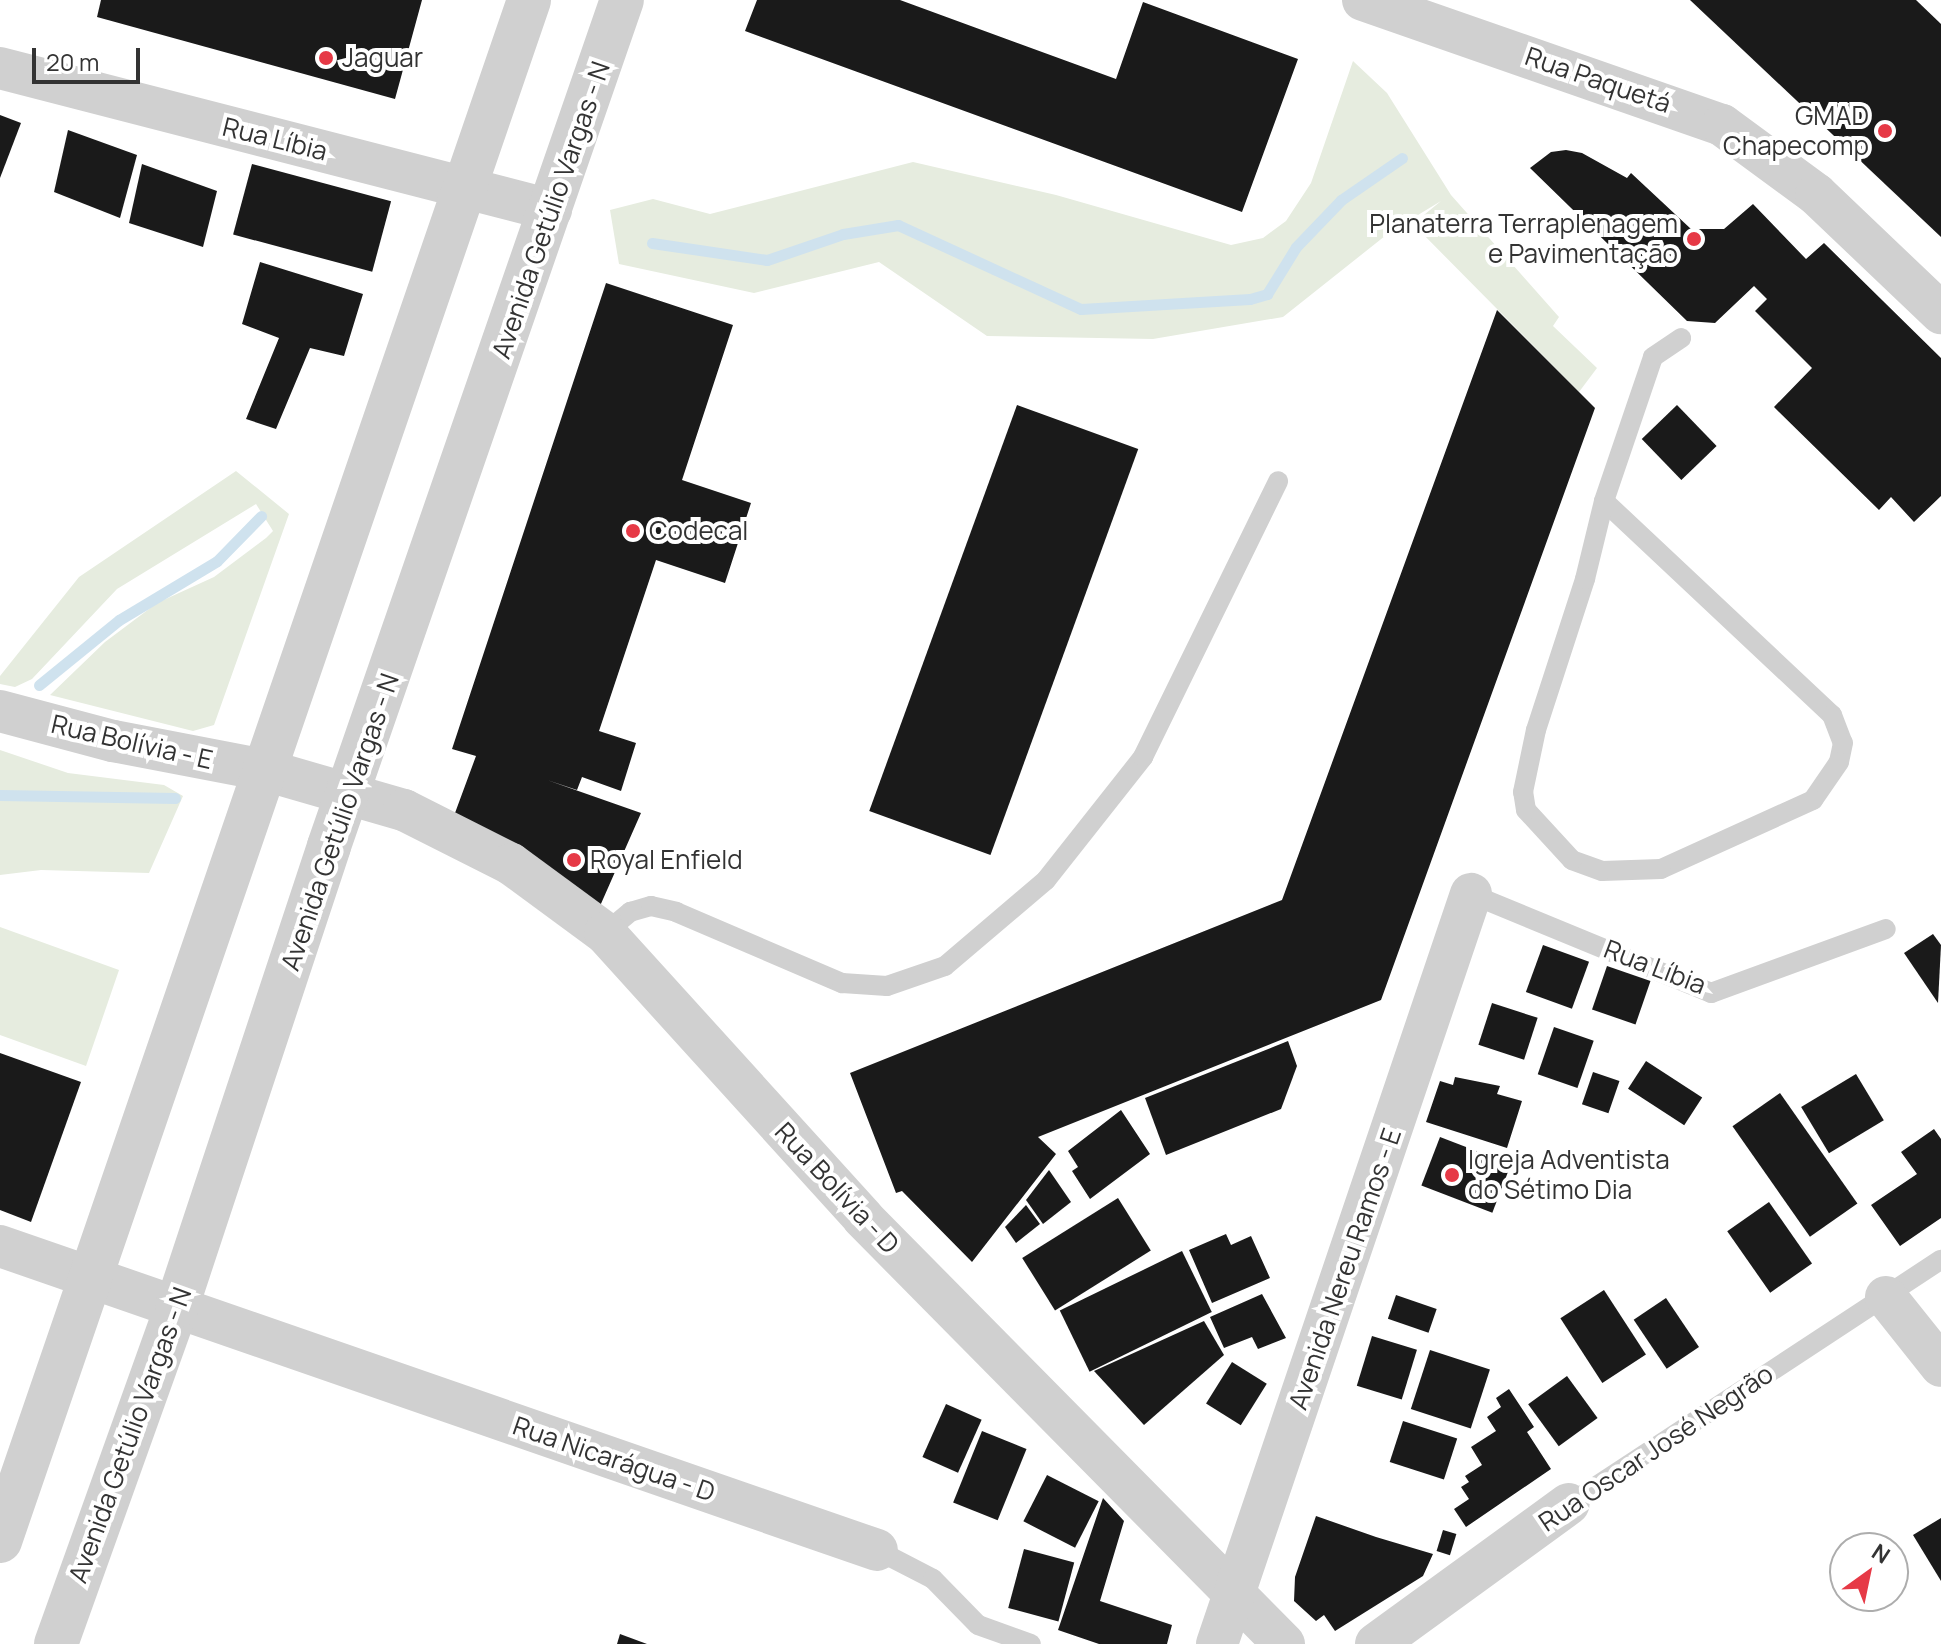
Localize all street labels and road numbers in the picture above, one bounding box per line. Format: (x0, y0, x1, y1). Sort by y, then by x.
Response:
street label: Rua Paquetá (1521, 41, 1675, 119)
street label: Avenida Getúlio Vargas - N (485, 57, 617, 363)
street label: Rua Líbia (219, 111, 331, 167)
street label: Avenida Getúlio Vargas - N (274, 669, 406, 975)
street label: Rua Bolívia - E (48, 708, 216, 776)
street label: Rua Líbia (1600, 933, 1710, 1001)
street label: Rua Bolívia - D (768, 1116, 906, 1260)
street label: Avenida Nereu Ramos - E (1282, 1124, 1408, 1414)
street label: Avenida Getúlio Vargas - N (62, 1283, 198, 1587)
street label: Rua Oscar José Negrão (1533, 1358, 1779, 1538)
street label: Rua Nicarágua - D (509, 1410, 719, 1508)

